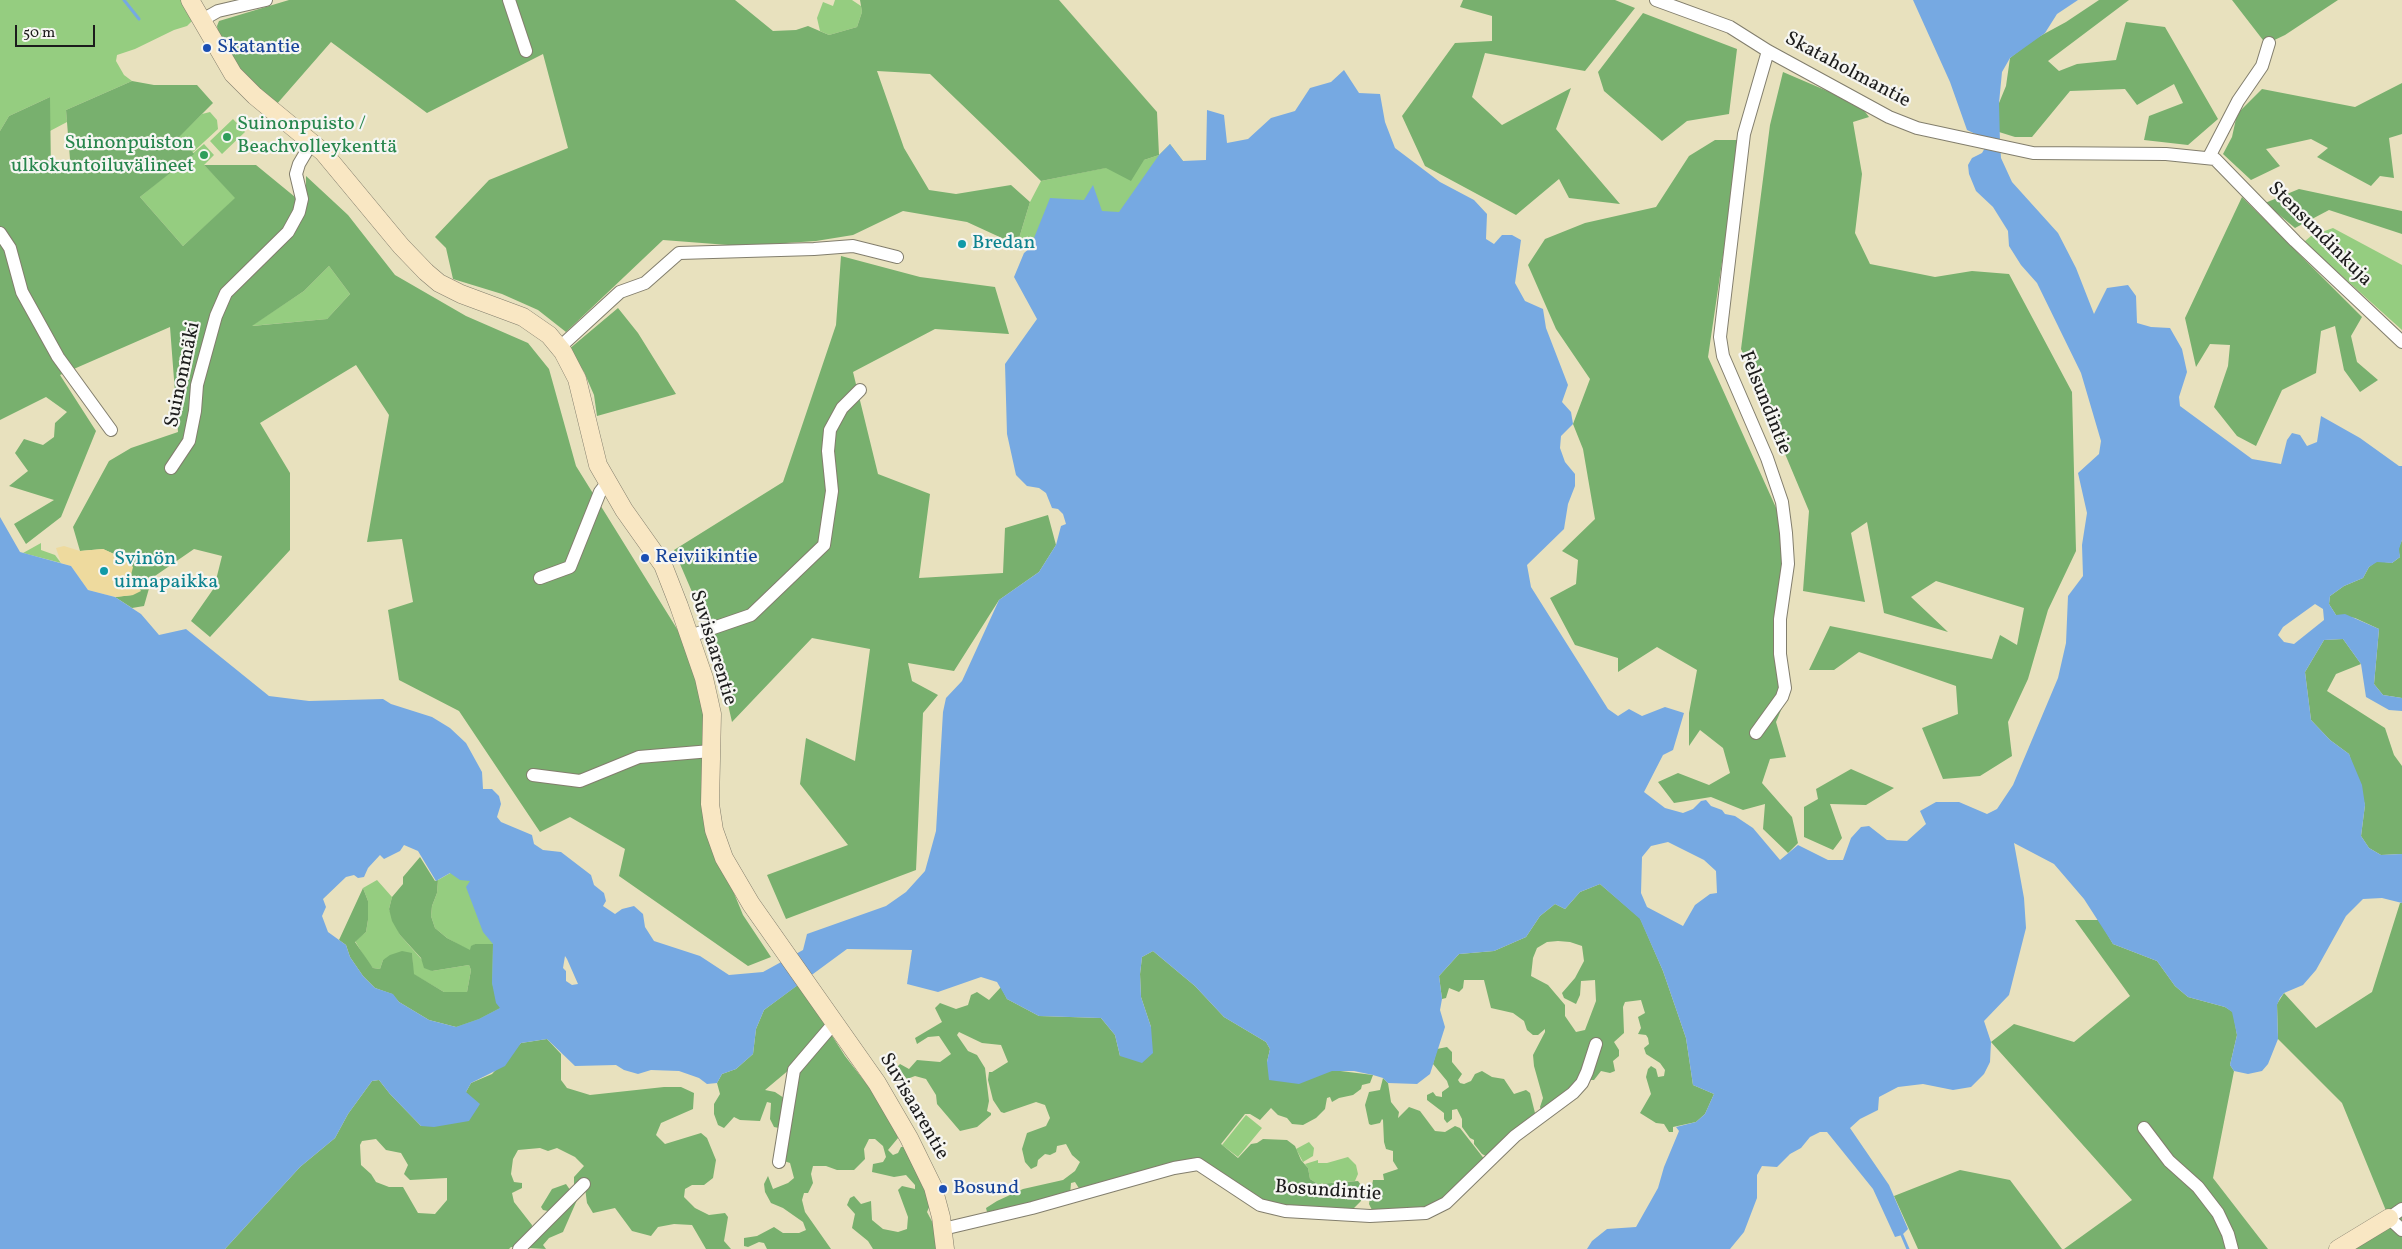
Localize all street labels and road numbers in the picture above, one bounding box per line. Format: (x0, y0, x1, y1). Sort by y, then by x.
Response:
street label: Skataholmantie (1780, 28, 1914, 114)
street label: Stensundinkuja (2262, 178, 2376, 292)
street label: Suinonmäki (161, 320, 207, 430)
street label: Felsundintie (1732, 348, 1796, 458)
street label: Suvisaarentie (683, 588, 741, 708)
street label: Suvisaarentie (873, 1049, 953, 1165)
street label: Bosundintie (1274, 1176, 1382, 1208)

